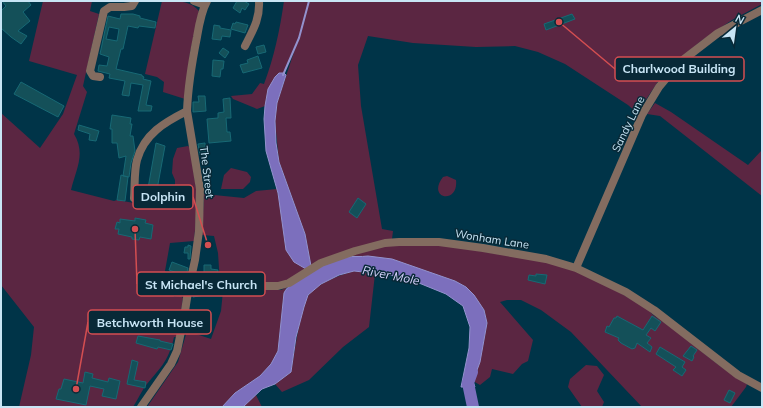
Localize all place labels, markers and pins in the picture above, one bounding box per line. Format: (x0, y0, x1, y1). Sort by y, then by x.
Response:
callout: Charlwood Building (615, 57, 744, 81)
callout: Dolphin (133, 185, 193, 209)
callout: St Michael's Church (137, 272, 265, 296)
callout: Betchworth House (88, 310, 211, 334)

